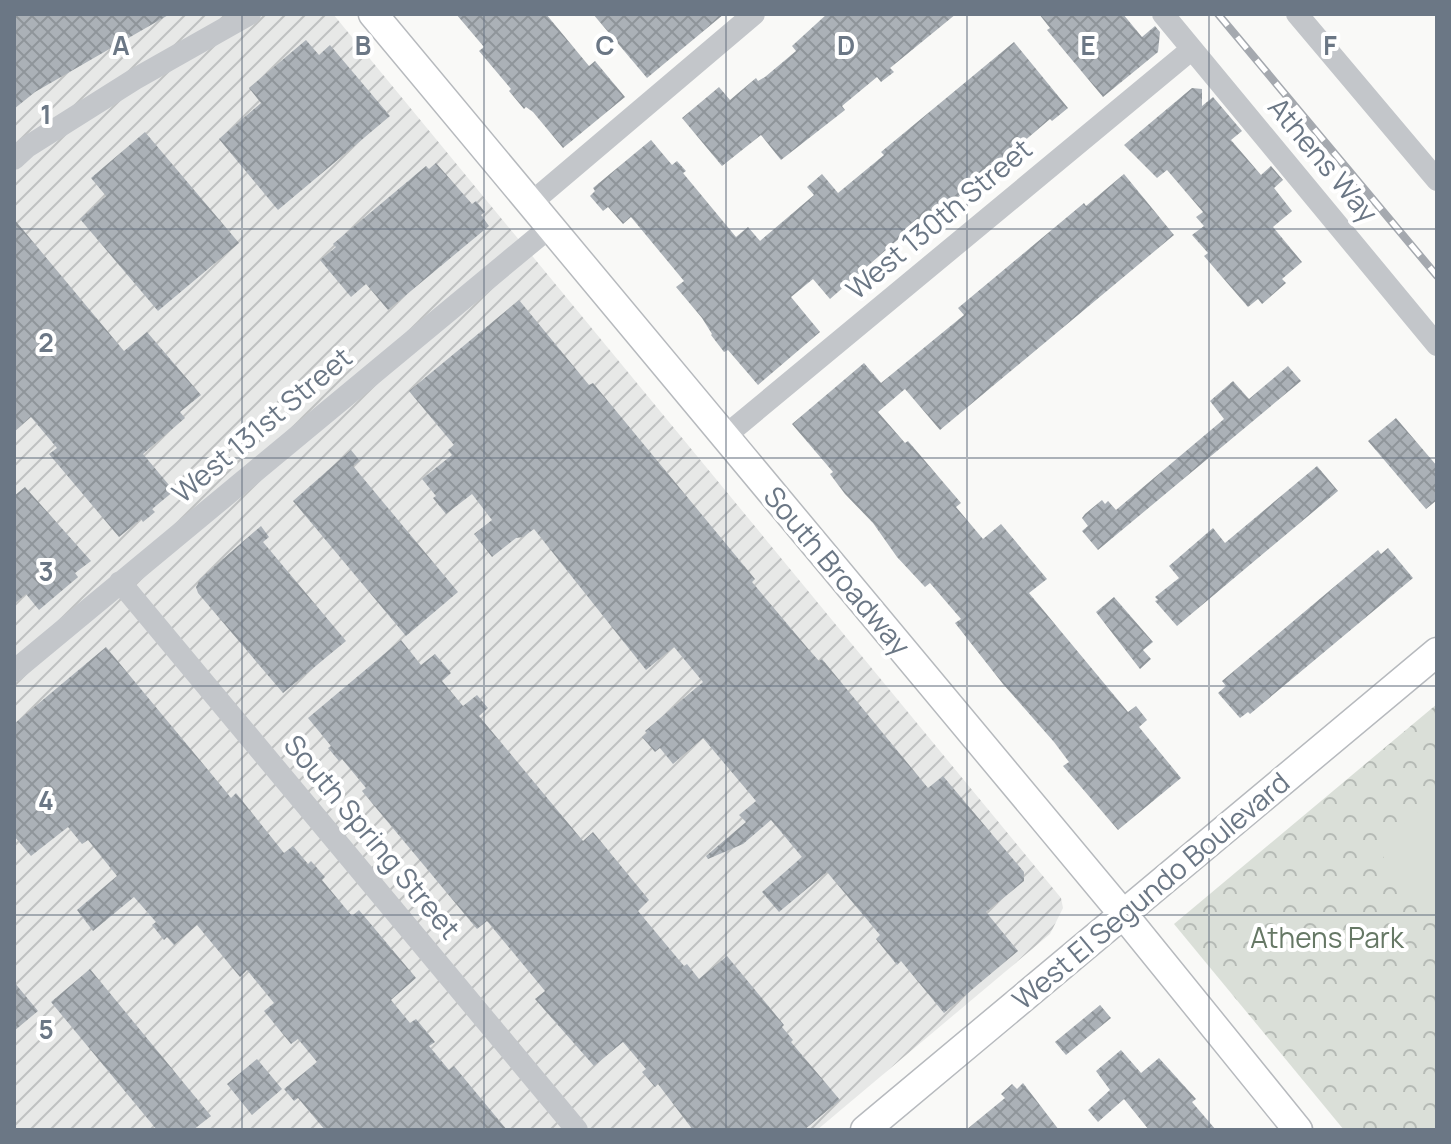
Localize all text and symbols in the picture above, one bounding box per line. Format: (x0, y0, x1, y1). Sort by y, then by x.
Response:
text: A (112, 27, 130, 63)
text: B (355, 27, 371, 63)
text: C (595, 27, 615, 63)
text: D (837, 27, 855, 63)
text: E (1080, 27, 1096, 63)
text: F (1323, 27, 1337, 63)
street label: Athens Way (1260, 89, 1387, 230)
text: 1 (40, 96, 52, 132)
street label: West 130th Street (837, 129, 1039, 307)
text: 2 (38, 324, 54, 360)
street label: West 131st Street (164, 338, 359, 511)
street label: South Broadway (756, 478, 920, 663)
text: 3 (38, 553, 54, 589)
street label: South Spring Street (276, 726, 469, 946)
street label: West El Segundo Boulevard (1004, 763, 1297, 1017)
text: 4 (38, 782, 54, 818)
park label: Athens Park (1250, 918, 1405, 956)
text: 5 (38, 1011, 54, 1047)

